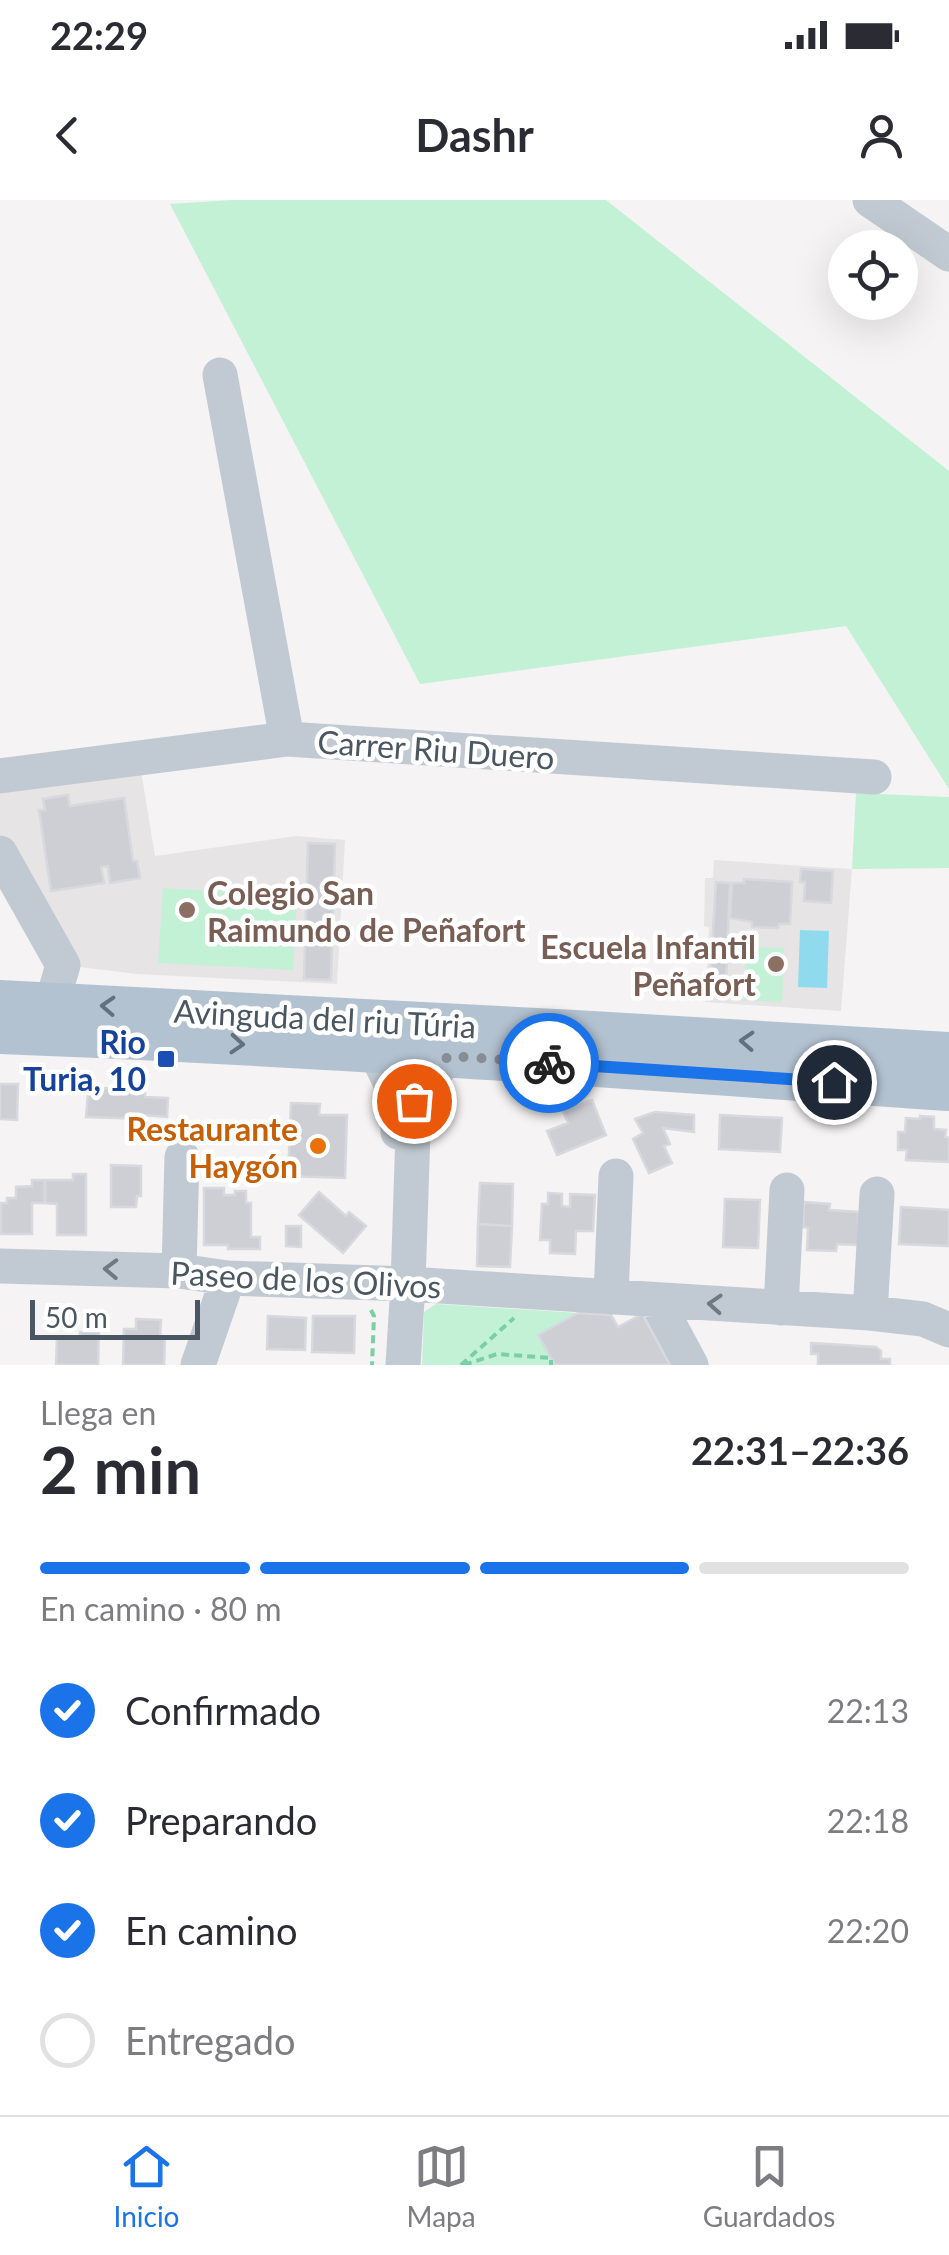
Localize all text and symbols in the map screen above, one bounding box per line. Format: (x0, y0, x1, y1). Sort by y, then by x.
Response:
text: 22:29 (50, 12, 148, 58)
icon: back (40, 108, 95, 163)
text: Dashr (415, 108, 534, 162)
icon: person (854, 108, 909, 163)
map controls (828, 230, 918, 320)
button: locate (828, 230, 918, 320)
street label: Carrer Riu Duero (316, 721, 556, 777)
place label: Colegio San Raimundo de Peñafort (207, 873, 525, 949)
marker: Colegio San Raimundo de Peñafort (176, 899, 198, 921)
place label: Escuela Infantil Peñafort (540, 927, 756, 1003)
marker: Escuela Infantil Peñafort (765, 953, 787, 975)
street label: Avinguda del riu Túria (173, 991, 477, 1045)
one-way arrow (99, 996, 115, 1017)
courier (499, 1013, 599, 1113)
place label: Rio Turia, 10 (23, 1022, 146, 1098)
one-way arrow (738, 1031, 754, 1052)
one-way arrow (230, 1033, 246, 1054)
icon: bike (522, 1036, 577, 1091)
pin (792, 1040, 877, 1125)
marker: Rio Turia, 10 (155, 1048, 177, 1070)
icon: home (807, 1055, 862, 1110)
pin (372, 1059, 457, 1144)
icon: bag (387, 1074, 442, 1129)
place label: Restaurante Haygón (126, 1109, 298, 1185)
marker: Restaurante Haygón (307, 1135, 329, 1157)
street label: Paseo de los Olivos (170, 1252, 442, 1306)
one-way arrow (102, 1259, 118, 1280)
one-way arrow (706, 1293, 722, 1315)
scale bar (30, 1295, 200, 1340)
text: 50 m (45, 1300, 108, 1334)
text: Llega en (40, 1393, 156, 1432)
text: 22:31–22:36 (691, 1427, 909, 1473)
text: 2 min (40, 1430, 201, 1508)
text: En camino · 80 m (40, 1589, 282, 1628)
icon: check (40, 1683, 95, 1738)
text: Confirmado (125, 1687, 321, 1733)
text: 22:13 (827, 1691, 909, 1730)
icon: check (40, 1793, 95, 1848)
text: Preparando (125, 1797, 317, 1843)
text: 22:18 (827, 1801, 909, 1840)
icon: check (40, 1903, 95, 1958)
text: En camino (125, 1907, 298, 1953)
text: 22:20 (827, 1911, 909, 1950)
text: Entregado (125, 2017, 296, 2063)
tab: Inicio (114, 2139, 179, 2233)
tab: Mapa (407, 2139, 476, 2233)
tab: Guardados (703, 2139, 835, 2233)

